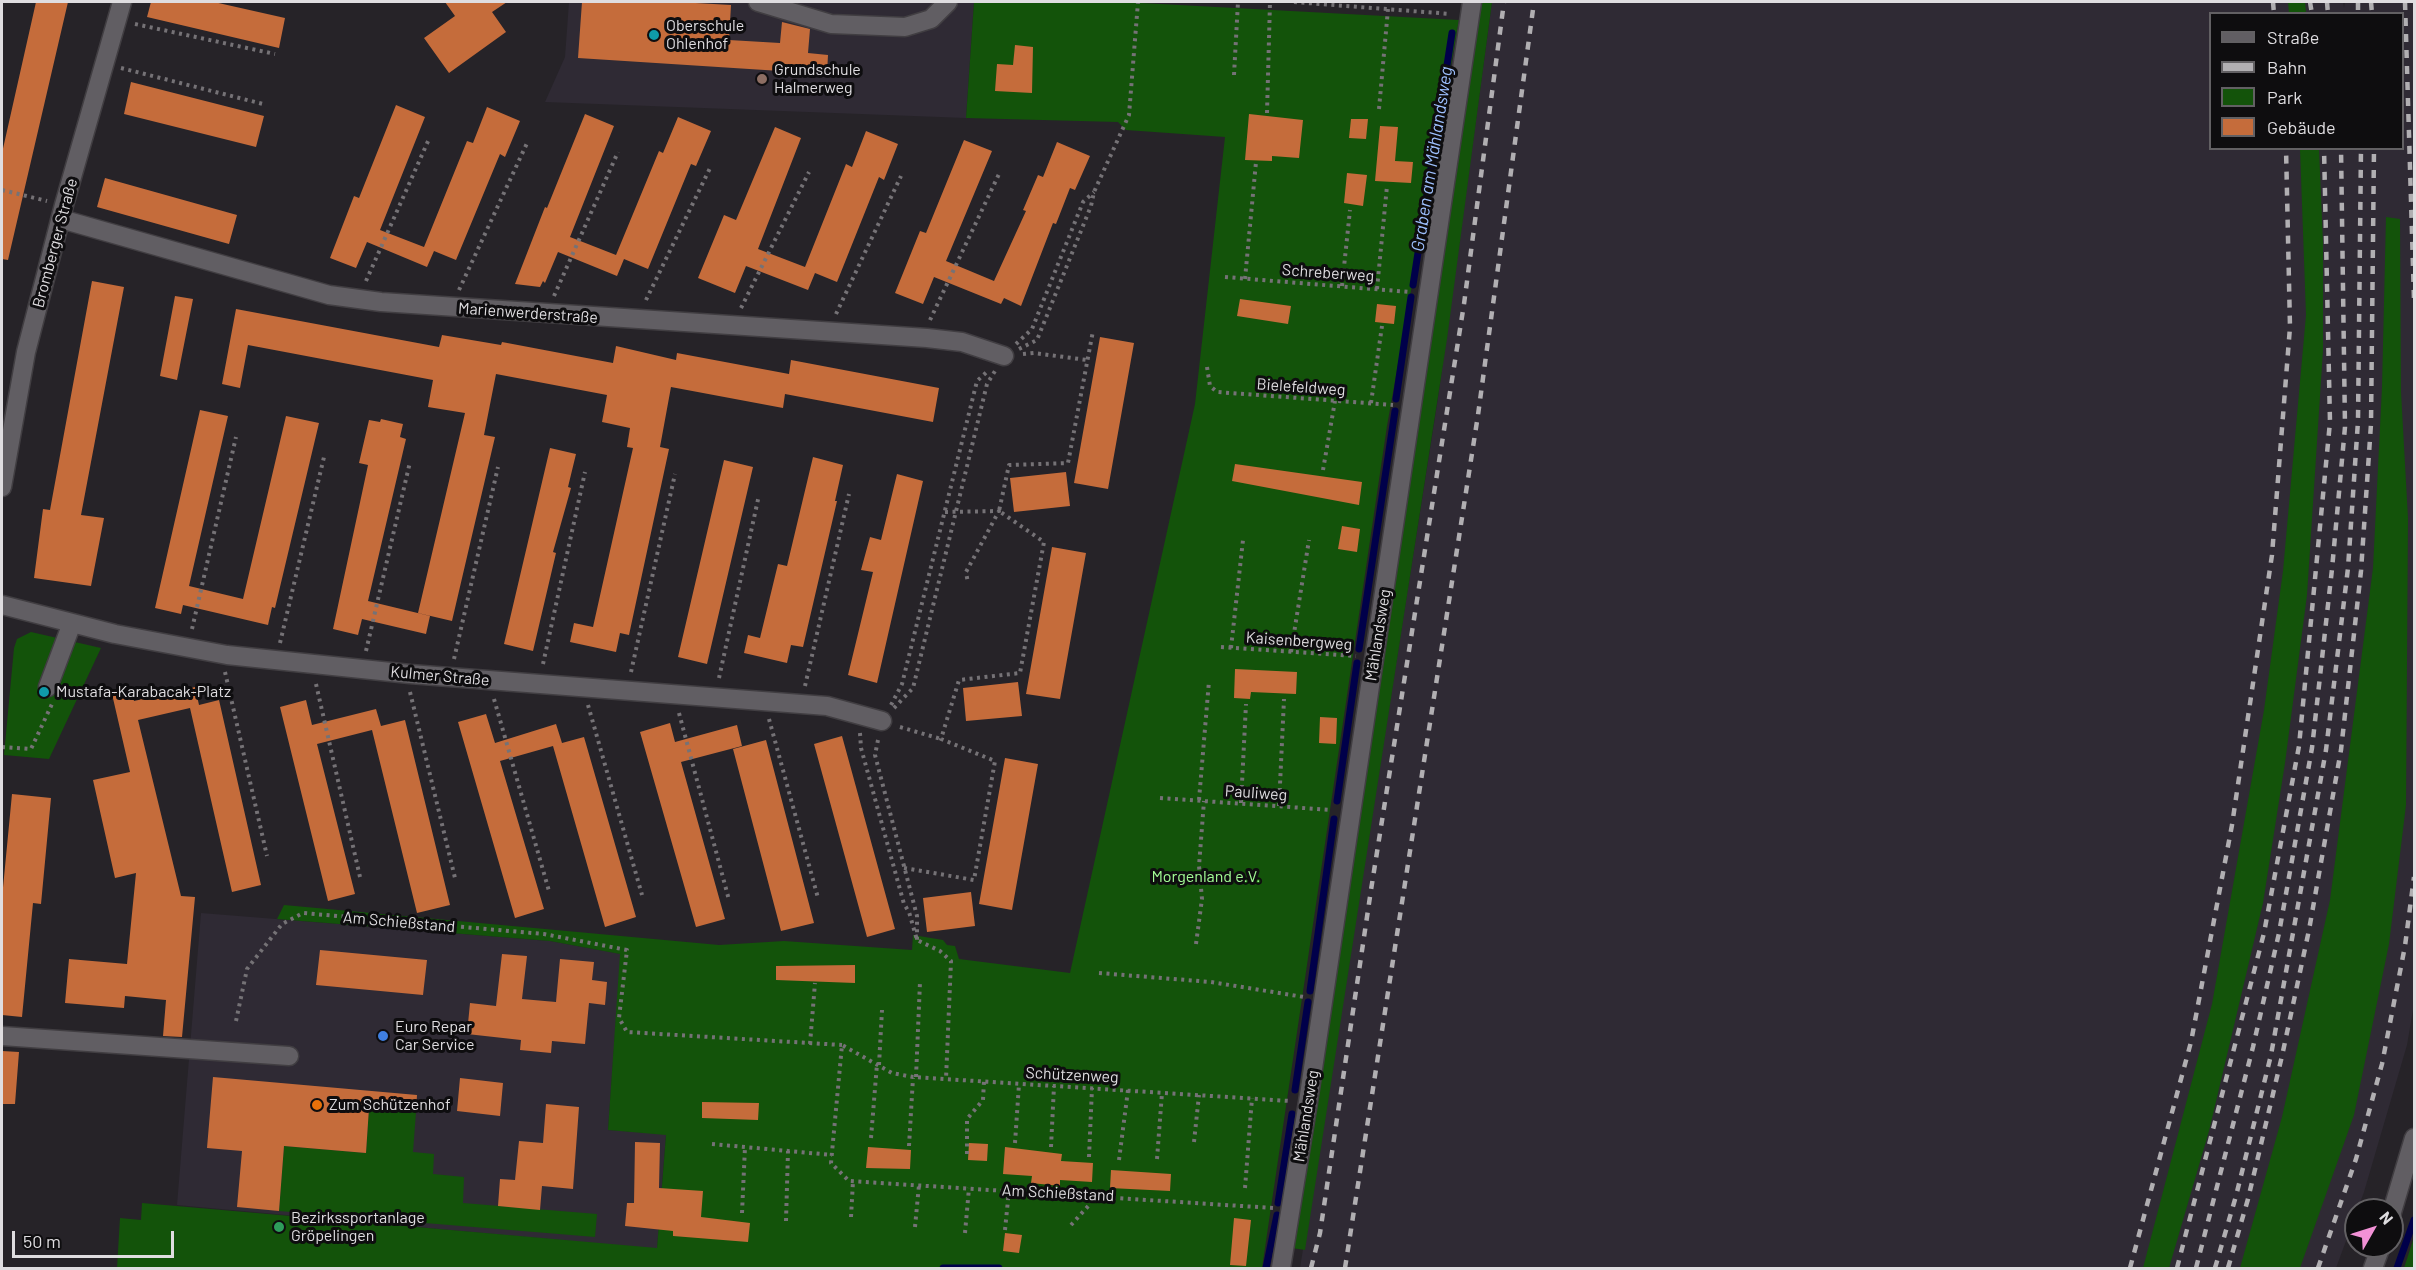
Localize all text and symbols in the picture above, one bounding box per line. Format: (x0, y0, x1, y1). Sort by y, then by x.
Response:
legend (2209, 12, 2404, 150)
place label: Oberschule Ohlenhof (666, 16, 744, 54)
text: Straße (2267, 26, 2319, 48)
marker: Oberschule Ohlenhof (647, 28, 661, 42)
text: Bahn (2267, 56, 2307, 78)
place label: Grundschule Halmerweg (774, 60, 861, 98)
water label: Graben am Mählandsweg (1407, 65, 1457, 253)
marker: Grundschule Halmerweg (755, 72, 769, 86)
text: Park (2267, 86, 2302, 108)
text: Gebäude (2267, 116, 2336, 138)
street label: Bromberger Straße (28, 176, 82, 310)
street label: Schreberweg (1281, 260, 1375, 286)
street label: Marienwerderstraße (457, 299, 599, 327)
street label: Bielefeldweg (1256, 374, 1346, 400)
street label: Mählandsweg (1361, 588, 1395, 682)
street label: Kaisenbergweg (1245, 628, 1353, 654)
street label: Kulmer Straße (390, 662, 490, 690)
place label: Mustafa-Karabacak-Platz (56, 682, 231, 702)
marker: Mustafa-Karabacak-Platz (37, 685, 51, 699)
street label: Pauliweg (1224, 781, 1288, 805)
park label: Morgenland e.V. (1151, 867, 1261, 887)
street label: Am Schießstand (342, 908, 456, 936)
place label: Euro Repar Car Service (395, 1017, 474, 1055)
marker: Euro Repar Car Service (376, 1029, 390, 1043)
street label: Schützenweg (1025, 1063, 1119, 1087)
street label: Mählandsweg (1289, 1069, 1323, 1163)
place label: Zum Schützenhof (329, 1095, 451, 1115)
marker: Zum Schützenhof (310, 1098, 324, 1112)
street label: Am Schießstand (1001, 1180, 1115, 1206)
north arrow (2344, 1198, 2404, 1258)
text: N (2376, 1207, 2398, 1228)
place label: Bezirkssportanlage Gröpelingen (291, 1208, 425, 1246)
scale bar (15, 1219, 177, 1257)
marker: Bezirkssportanlage Gröpelingen (272, 1220, 286, 1234)
text: 50 m (23, 1230, 61, 1252)

